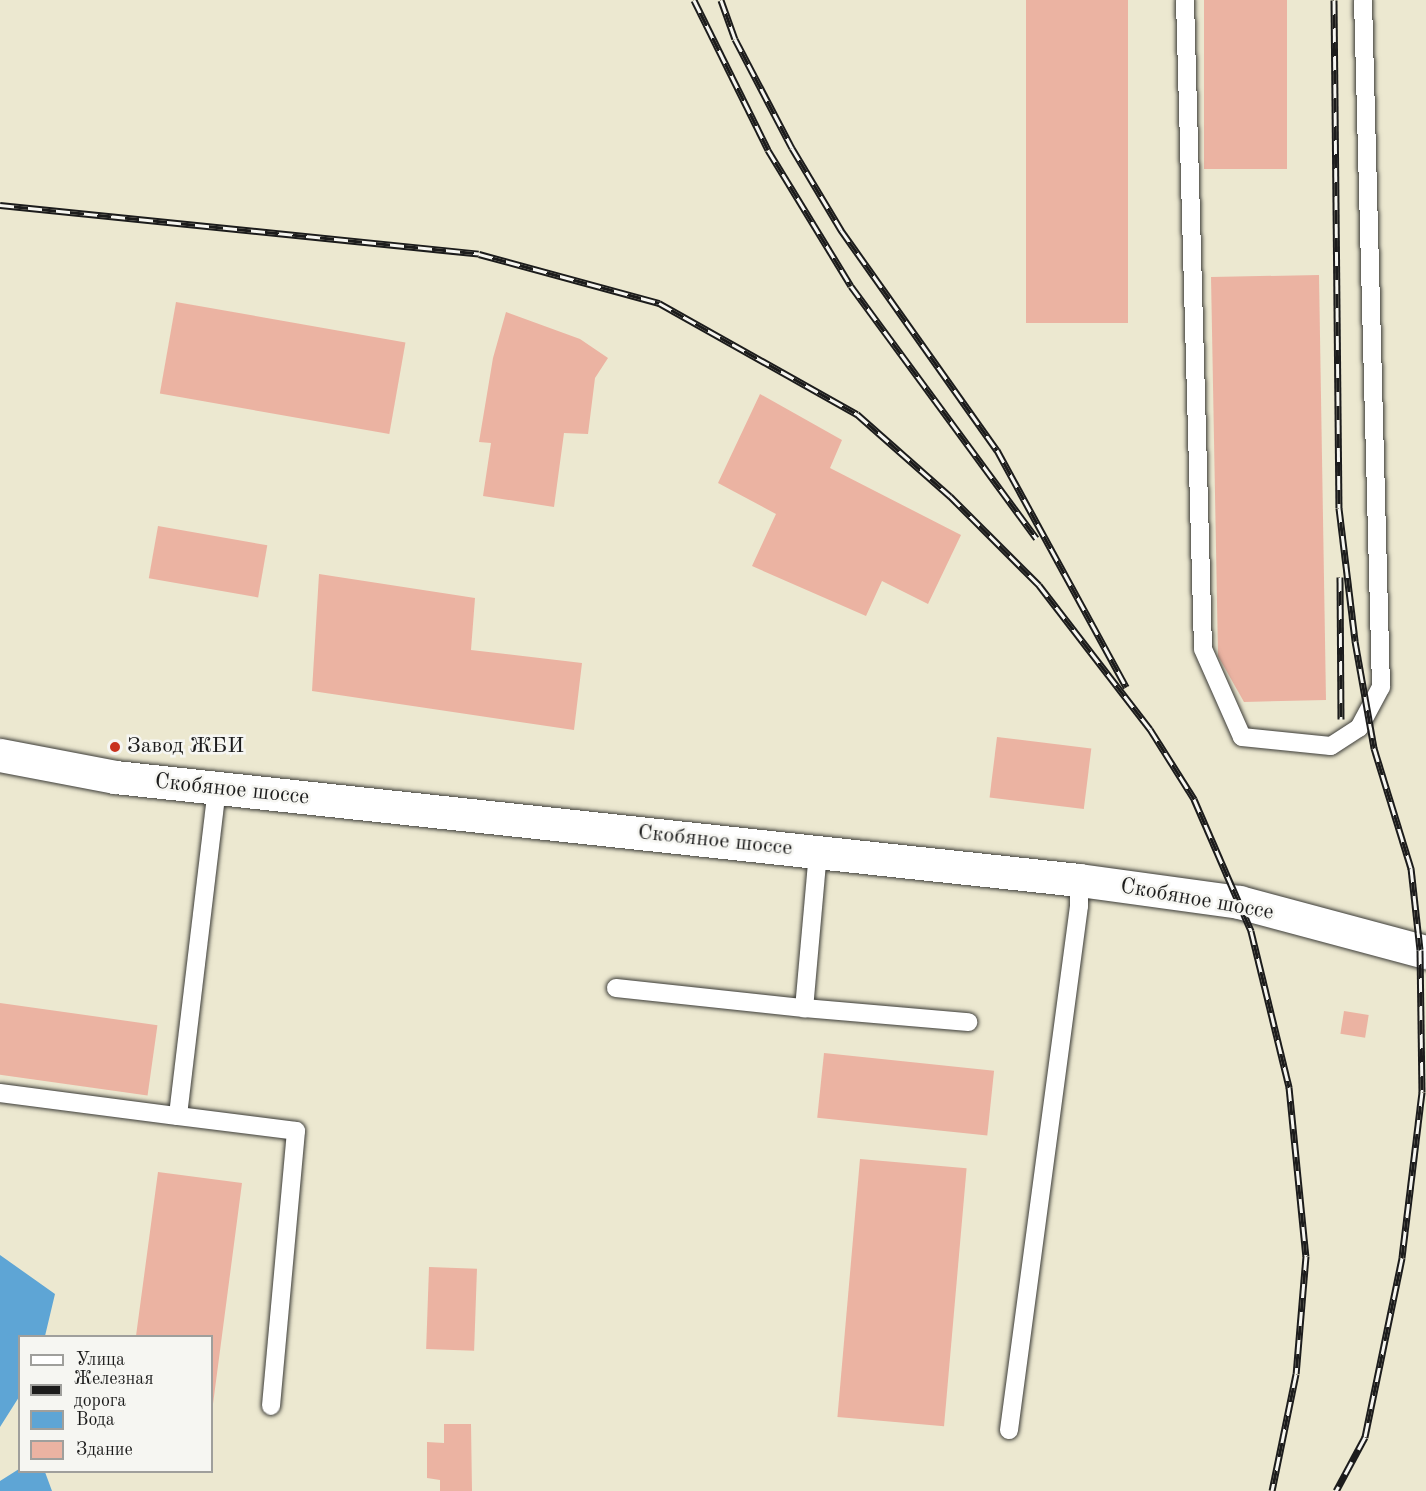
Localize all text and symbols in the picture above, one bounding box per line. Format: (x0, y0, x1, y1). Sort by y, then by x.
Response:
place label: Завод ЖБИ (127, 734, 244, 760)
marker: Завод ЖБИ (108, 740, 122, 754)
street label: Скобяное шоссе (153, 769, 311, 811)
street label: Скобяное шоссе (636, 820, 794, 862)
street label: Скобяное шоссе (1118, 874, 1276, 926)
legend (18, 1335, 213, 1473)
text: Улица (76, 1351, 125, 1369)
text: Железная дорога (74, 1370, 154, 1410)
text: Вода (76, 1411, 115, 1429)
text: Здание (76, 1441, 133, 1459)

